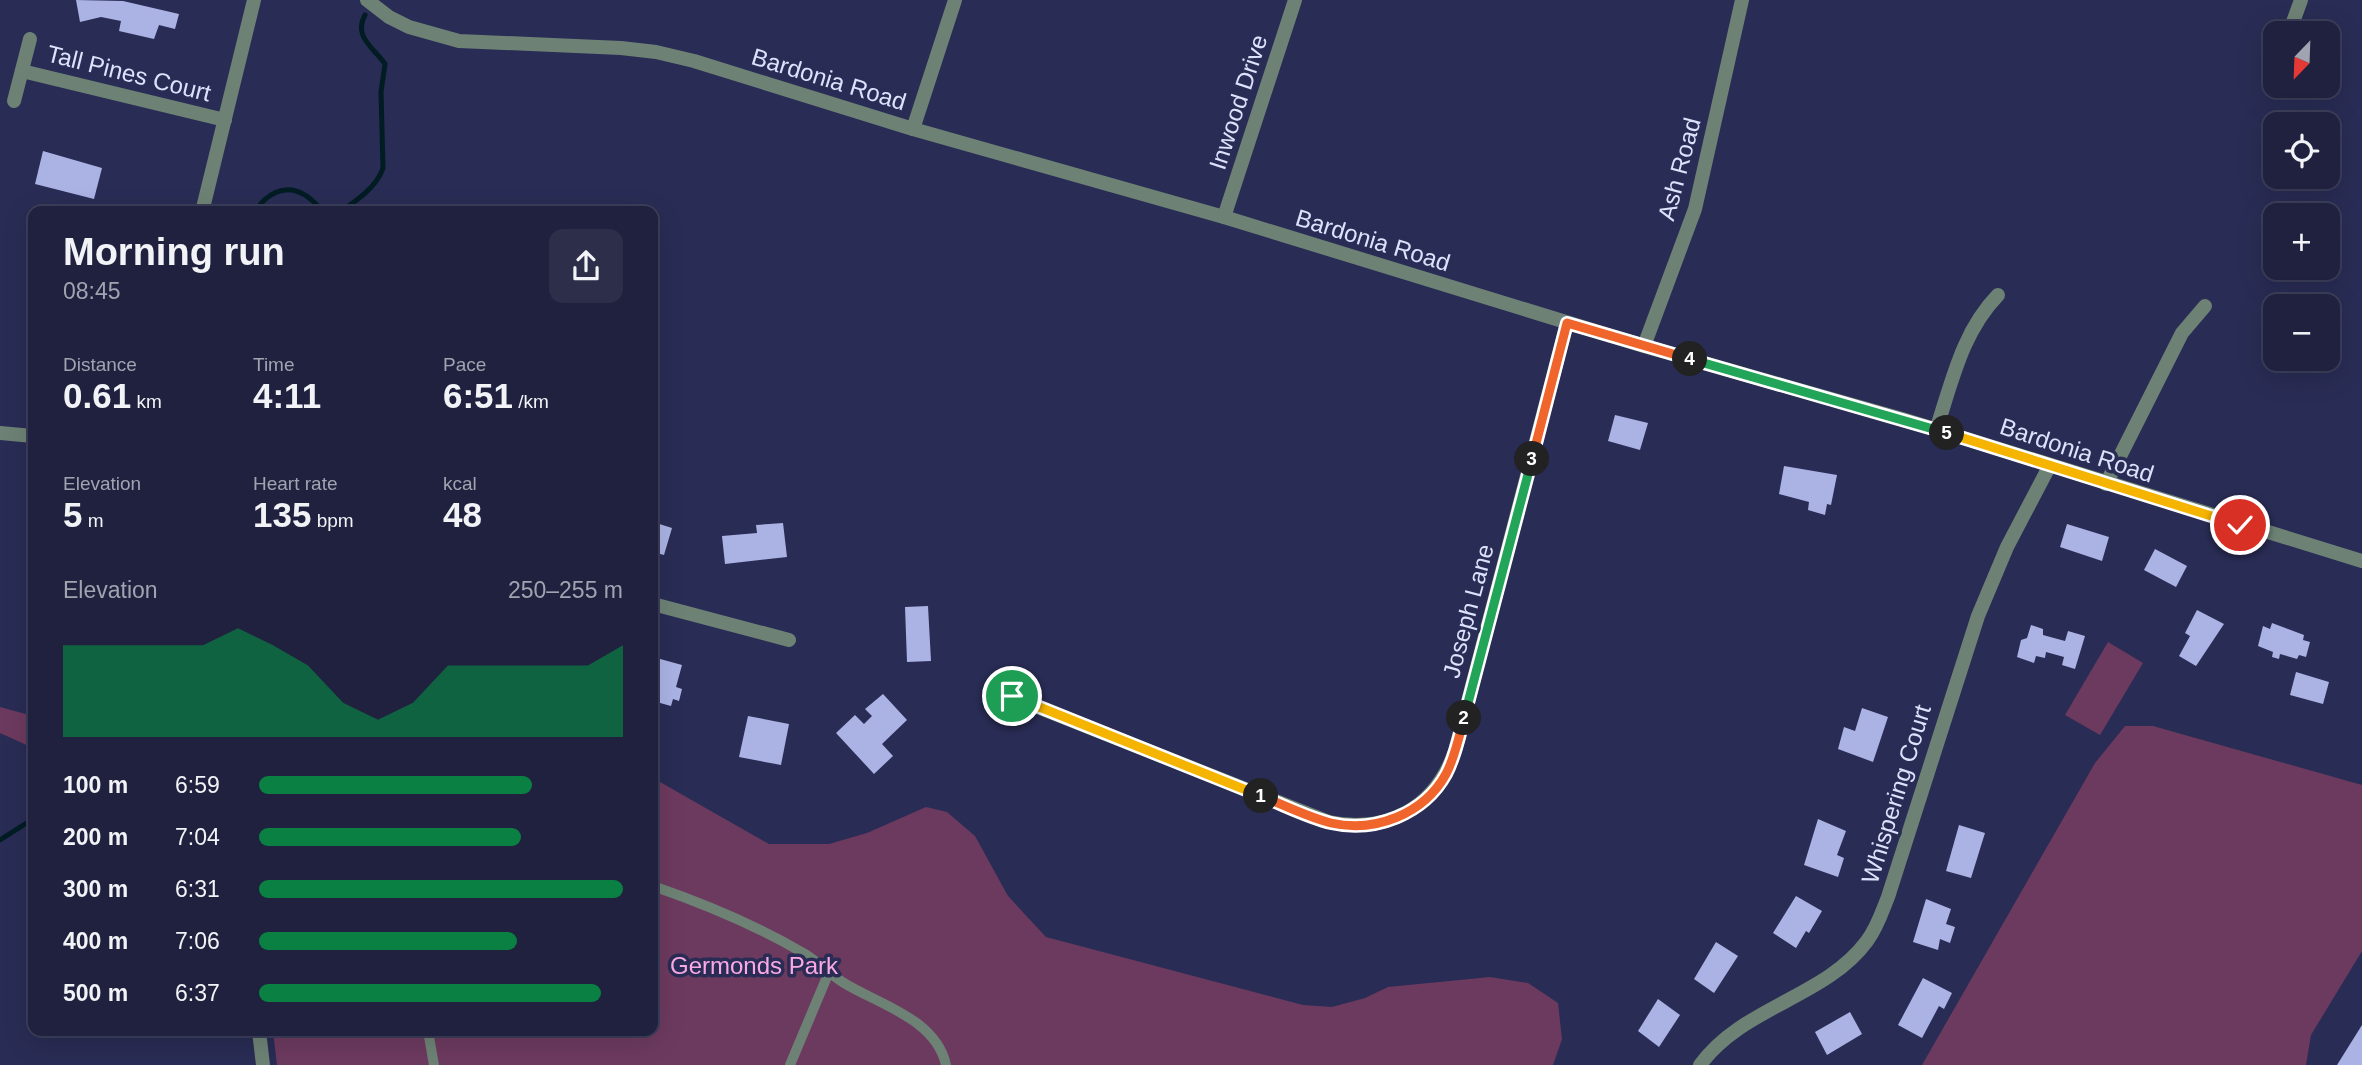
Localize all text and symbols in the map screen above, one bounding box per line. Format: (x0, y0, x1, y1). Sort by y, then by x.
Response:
north arrow (2263, 21, 2340, 98)
map controls (2263, 21, 2340, 371)
street label: Inwood Drive (1204, 31, 1272, 173)
street label: Tall Pines Court (44, 40, 214, 107)
street label: Bardonia Road (748, 43, 910, 115)
button: locate (2263, 112, 2340, 189)
street label: Ash Road (1652, 115, 1706, 223)
button: + (2263, 203, 2340, 280)
street label: Bardonia Road (1292, 204, 1454, 276)
button: share (549, 229, 623, 303)
text: Morning run (63, 231, 285, 273)
text: 08:45 (63, 278, 121, 304)
button: − (2263, 294, 2340, 371)
pin: 4 (1672, 342, 1708, 376)
text: 4 (1684, 348, 1695, 369)
text: Distance (63, 354, 137, 375)
text: Time (253, 354, 295, 375)
text: Pace (443, 354, 486, 375)
text: 0.61 (63, 376, 131, 415)
text: 4:11 (253, 376, 321, 415)
text: 6:51 (443, 376, 513, 415)
text: km (131, 391, 162, 412)
text: /km (513, 391, 549, 412)
street label: Bardonia Road (1997, 412, 2157, 488)
pin: 5 (1930, 416, 1965, 450)
text: 5 (1941, 422, 1952, 443)
pin: 3 (1514, 442, 1550, 476)
text: 3 (1526, 448, 1537, 469)
text: Elevation (63, 473, 141, 494)
text: Heart rate (253, 473, 337, 494)
text: kcal (443, 473, 477, 494)
text: 5 (63, 495, 82, 534)
text: 135 (253, 495, 311, 534)
text: 48 (443, 495, 482, 534)
pin (2210, 495, 2270, 555)
icon: check (2221, 506, 2259, 544)
text: m (82, 510, 104, 531)
text: bpm (311, 510, 354, 531)
street label: Joseph Lane (1437, 541, 1499, 681)
text: Elevation (63, 577, 158, 603)
text: 250–255 m (508, 577, 623, 603)
pin (982, 666, 1042, 726)
icon: arrive (993, 677, 1031, 715)
pin: 2 (1446, 700, 1482, 736)
street label: Whispering Court (1856, 701, 1936, 887)
text: 2 (1458, 707, 1469, 728)
text: 100 m (63, 772, 128, 798)
text: 6:59 (175, 772, 220, 798)
pin: 1 (1244, 778, 1278, 814)
text: 1 (1255, 785, 1266, 806)
text: 200 m (63, 824, 128, 850)
text: 7:04 (175, 824, 220, 850)
text: 300 m (63, 876, 128, 902)
text: 6:31 (175, 876, 220, 902)
text: 400 m (63, 928, 128, 954)
text: 7:06 (175, 928, 220, 954)
park label: Germonds Park (670, 952, 839, 979)
text: 500 m (63, 980, 128, 1006)
text: 6:37 (175, 980, 220, 1006)

